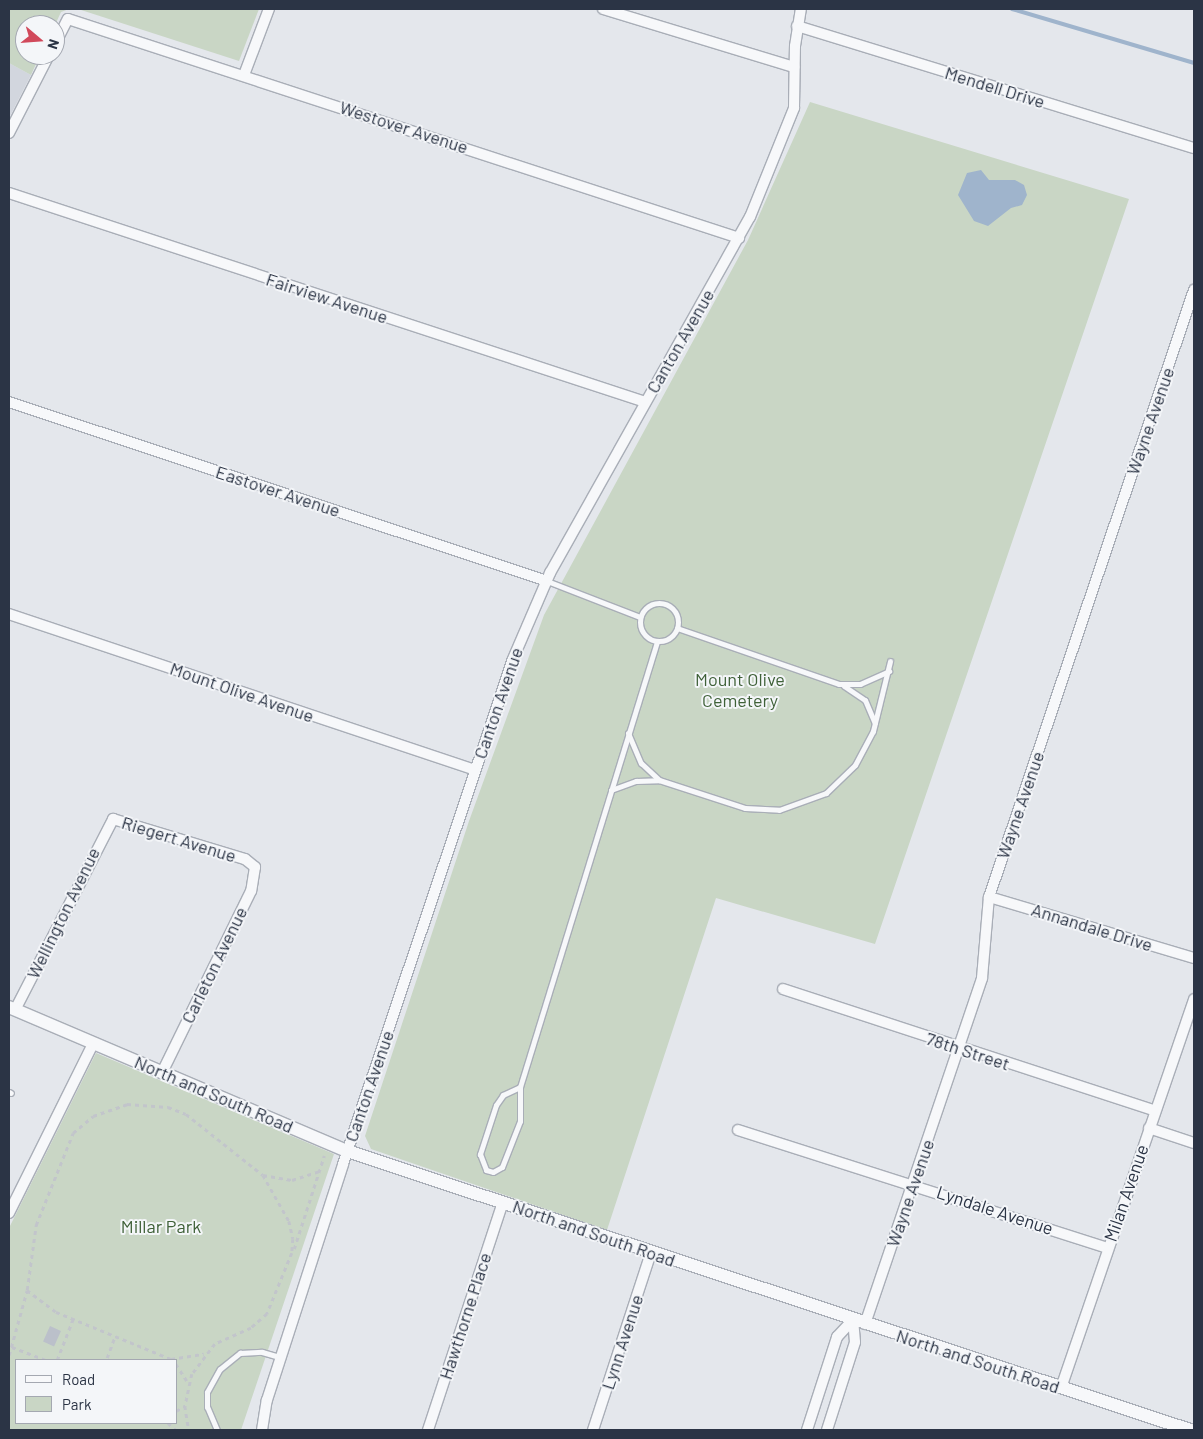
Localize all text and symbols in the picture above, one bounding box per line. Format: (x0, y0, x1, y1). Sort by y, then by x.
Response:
north arrow (15, 15, 65, 65)
text: N (44, 37, 63, 52)
street label: Mendell Drive (942, 62, 1048, 112)
street label: Westover Avenue (337, 96, 471, 158)
street label: Fairview Avenue (263, 268, 391, 328)
street label: Canton Avenue (642, 285, 718, 397)
street label: Wayne Avenue (1122, 364, 1178, 478)
street label: Eastover Avenue (213, 461, 343, 521)
street label: Canton Avenue (469, 645, 527, 761)
street label: Mount Olive Avenue (167, 657, 317, 727)
park label: Mount Olive Cemetery (695, 669, 785, 712)
street label: Wayne Avenue (992, 748, 1048, 862)
street label: Riegert Avenue (119, 811, 239, 867)
street label: Wellington Avenue (22, 844, 104, 982)
street label: Annandale Drive (1029, 898, 1155, 956)
street label: Carleton Avenue (177, 903, 251, 1027)
street label: 78th Street (923, 1027, 1013, 1075)
street label: Canton Avenue (340, 1028, 398, 1144)
street label: North and South Road (131, 1051, 297, 1137)
street label: Wayne Avenue (882, 1136, 938, 1250)
street label: Milan Avenue (1099, 1142, 1153, 1244)
street label: Lyndale Avenue (934, 1181, 1056, 1239)
street label: North and South Road (510, 1195, 678, 1271)
park label: Millar Park (121, 1215, 201, 1237)
street label: Hawthorne Place (434, 1250, 496, 1382)
street label: Lynn Avenue (597, 1292, 647, 1392)
street label: North and South Road (894, 1324, 1062, 1398)
legend (15, 1359, 178, 1424)
text: Road (62, 1370, 95, 1388)
text: Park (62, 1395, 91, 1413)

